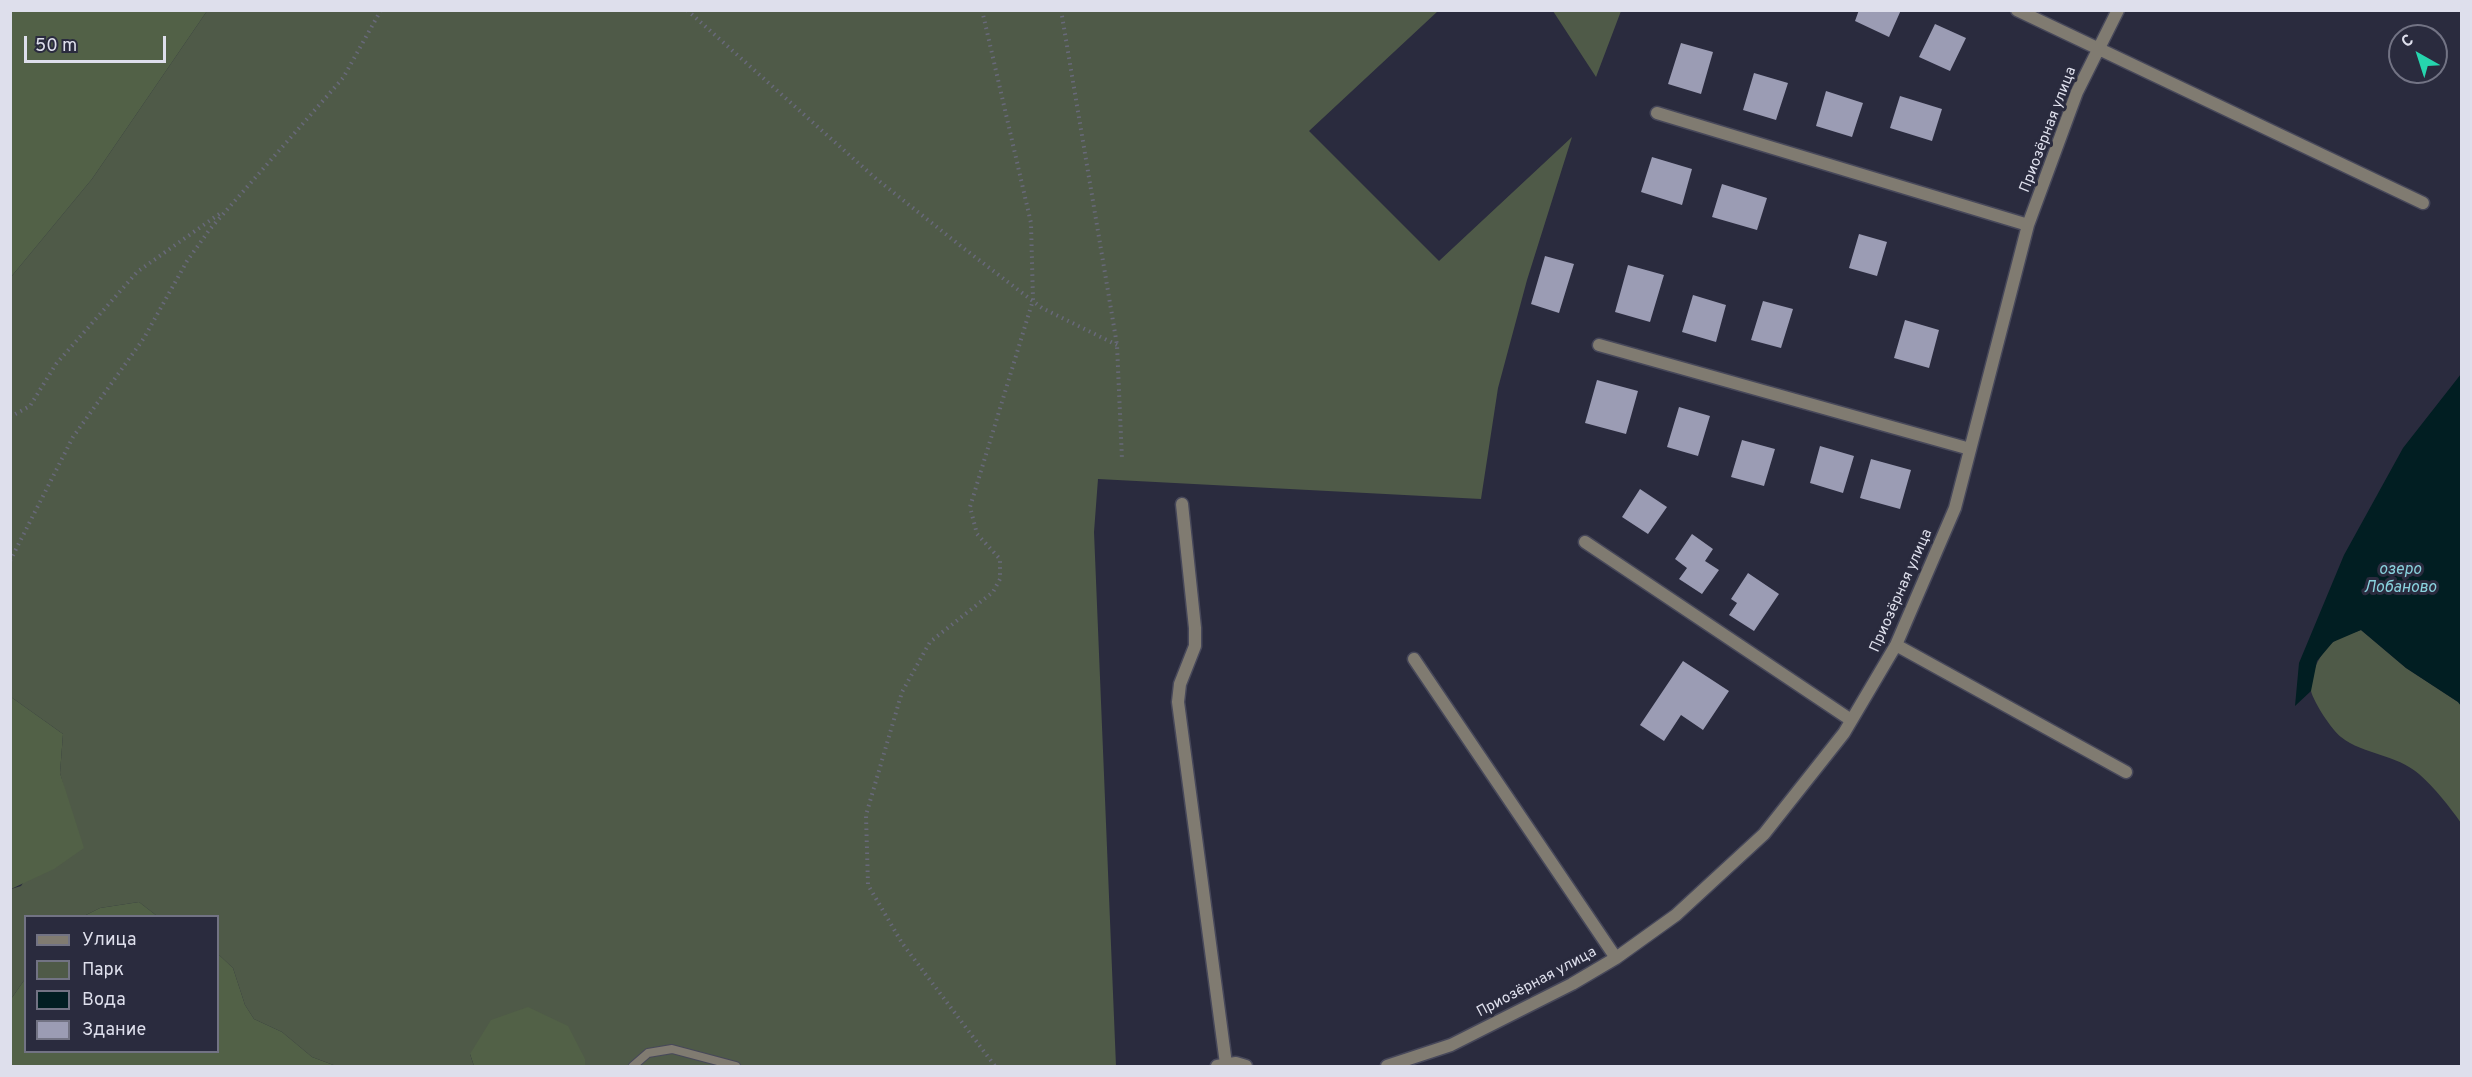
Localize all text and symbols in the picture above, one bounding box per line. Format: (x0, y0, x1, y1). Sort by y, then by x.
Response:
scale bar (27, 24, 170, 62)
north arrow (2388, 24, 2448, 84)
text: С (2398, 31, 2418, 53)
text: 50 m (35, 35, 77, 58)
street label: Приозёрная улица (2017, 65, 2081, 195)
street label: Приозёрная улица (1867, 527, 1937, 655)
water label: озеро Лобаново (2364, 561, 2436, 599)
legend (24, 915, 219, 1053)
text: Улица (82, 929, 136, 952)
street label: Приозёрная улица (1474, 944, 1600, 1022)
text: Парк (82, 959, 124, 982)
text: Вода (82, 989, 126, 1012)
text: Здание (82, 1019, 146, 1042)

